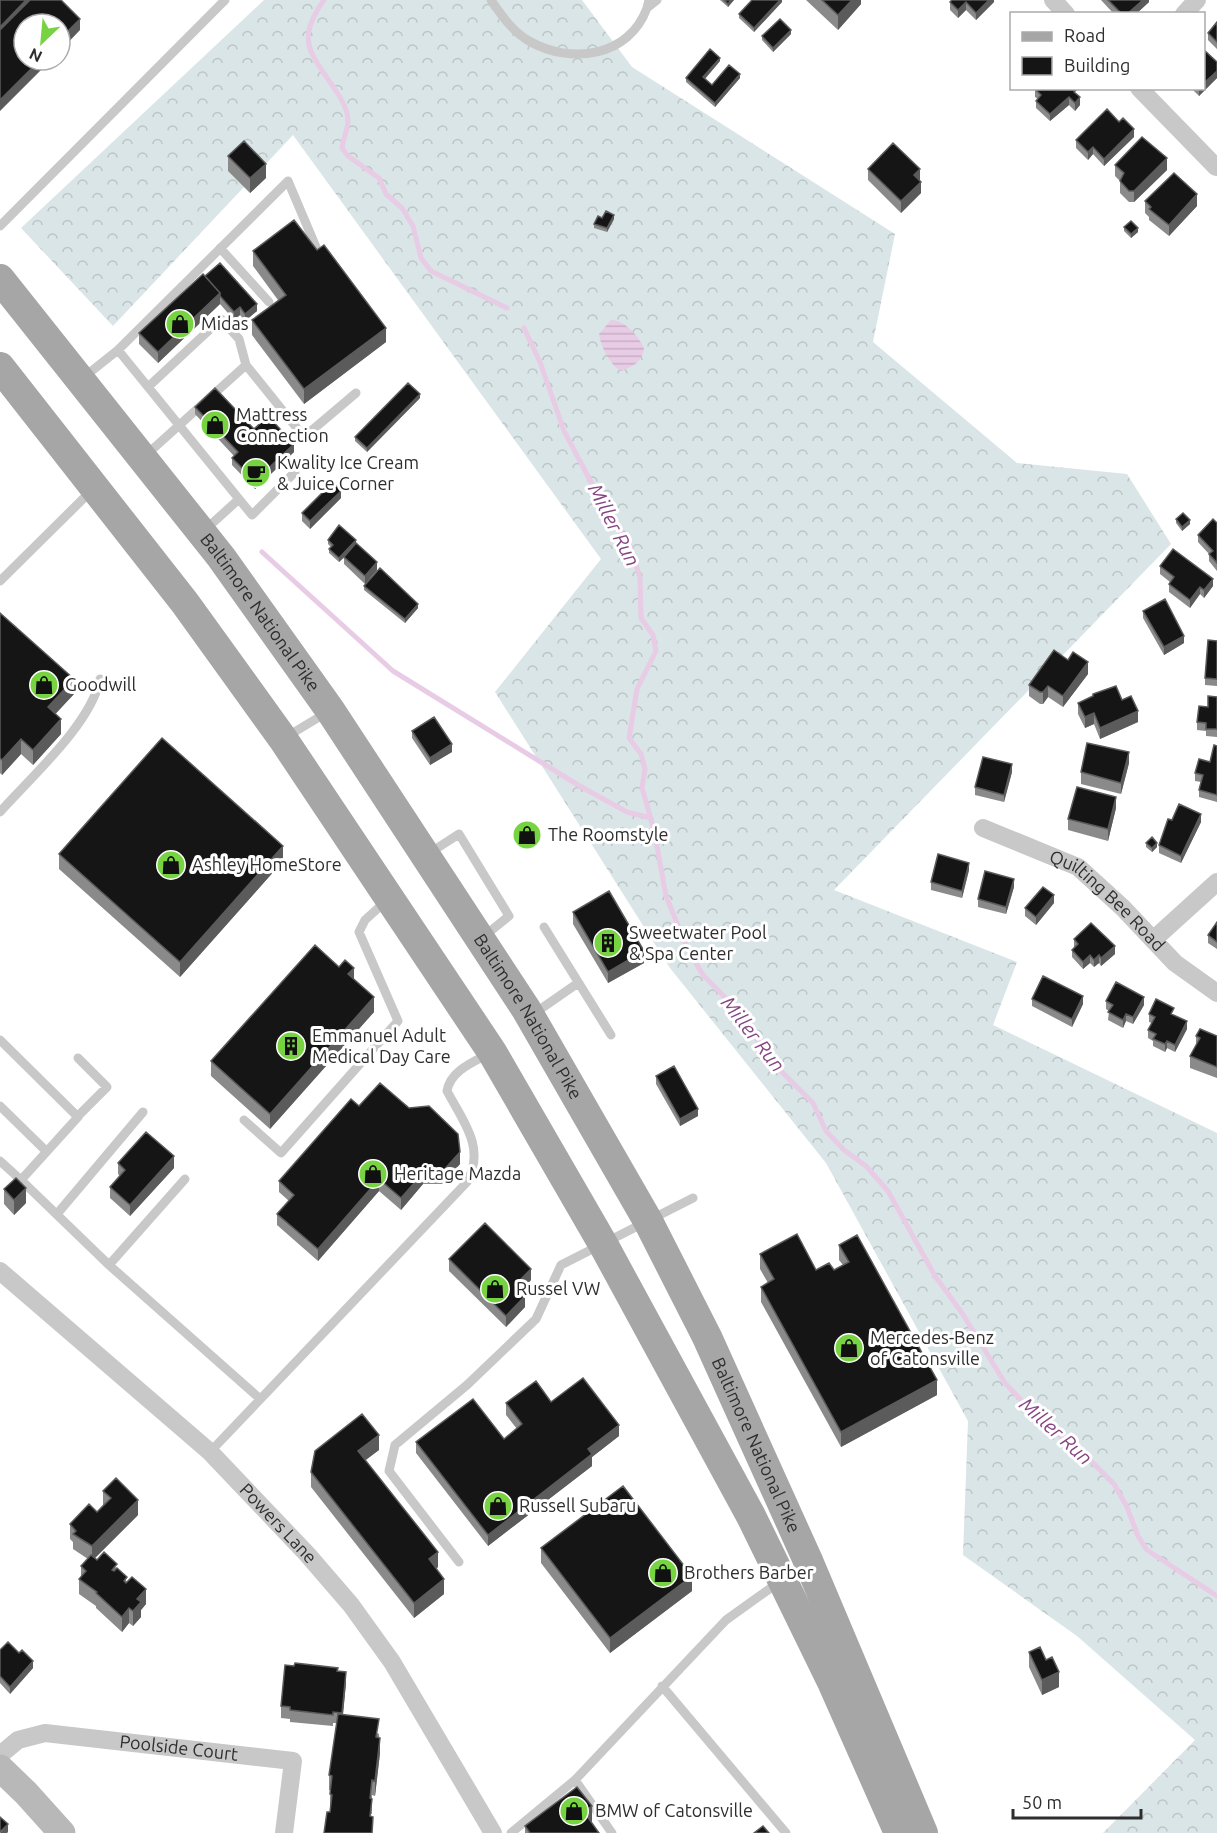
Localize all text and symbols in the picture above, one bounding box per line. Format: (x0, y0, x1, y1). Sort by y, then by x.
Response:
north arrow (12, 12, 72, 72)
legend (1010, 12, 1205, 90)
text: Road (1064, 25, 1106, 45)
text: N (26, 45, 45, 66)
text: Building (1064, 55, 1130, 75)
shop icon: Midas (164, 308, 196, 340)
place label: Midas (201, 313, 249, 333)
place label: Mattress Connection (236, 404, 329, 445)
shop icon: Mattress Connection (199, 409, 231, 441)
place label: Kwality Ice Cream & Juice Corner (277, 452, 419, 493)
cafe icon: Kwality Ice Cream & Juice Corner (240, 457, 272, 489)
water label: Miller Run (584, 480, 645, 570)
street label: Baltimore National Pike (197, 529, 325, 695)
shop icon: Goodwill (28, 669, 60, 701)
place label: Goodwill (65, 674, 137, 694)
shop icon: The Roomstyle (511, 819, 543, 851)
place label: The Roomstyle (548, 824, 668, 844)
street label: Quilting Bee Road (1046, 845, 1169, 955)
shop icon: Ashley HomeStore (155, 849, 187, 881)
place label: Ashley HomeStore (192, 854, 342, 874)
place label: Sweetwater Pool & Spa Center (629, 922, 767, 963)
building icon: Sweetwater Pool & Spa Center (592, 927, 624, 959)
street label: Baltimore National Pike (470, 930, 587, 1102)
water label: Miller Run (717, 991, 790, 1076)
place label: Emmanuel Adult Medical Day Care (312, 1025, 451, 1066)
building icon: Emmanuel Adult Medical Day Care (275, 1030, 307, 1062)
shop icon: Heritage Mazda (357, 1158, 389, 1190)
place label: Heritage Mazda (394, 1163, 521, 1183)
shop icon: Russel VW (479, 1273, 511, 1305)
place label: Russel VW (516, 1278, 601, 1298)
place label: Mercedes-Benz of Catonsville (870, 1327, 994, 1368)
shop icon: Mercedes-Benz of Catonsville (833, 1332, 865, 1364)
street label: Baltimore National Pike (709, 1354, 805, 1536)
water label: Miller Run (1015, 1392, 1097, 1469)
street label: Powers Lane (236, 1479, 321, 1567)
shop icon: Russell Subaru (482, 1490, 514, 1522)
place label: Russell Subaru (519, 1495, 636, 1515)
shop icon: Brothers Barber (647, 1557, 679, 1589)
place label: Brothers Barber (684, 1562, 814, 1582)
street label: Poolside Court (119, 1731, 239, 1764)
scale bar (1013, 1782, 1140, 1820)
text: 50 m (1022, 1792, 1062, 1812)
shop icon: BMW of Catonsville (558, 1795, 590, 1827)
place label: BMW of Catonsville (595, 1800, 753, 1820)

